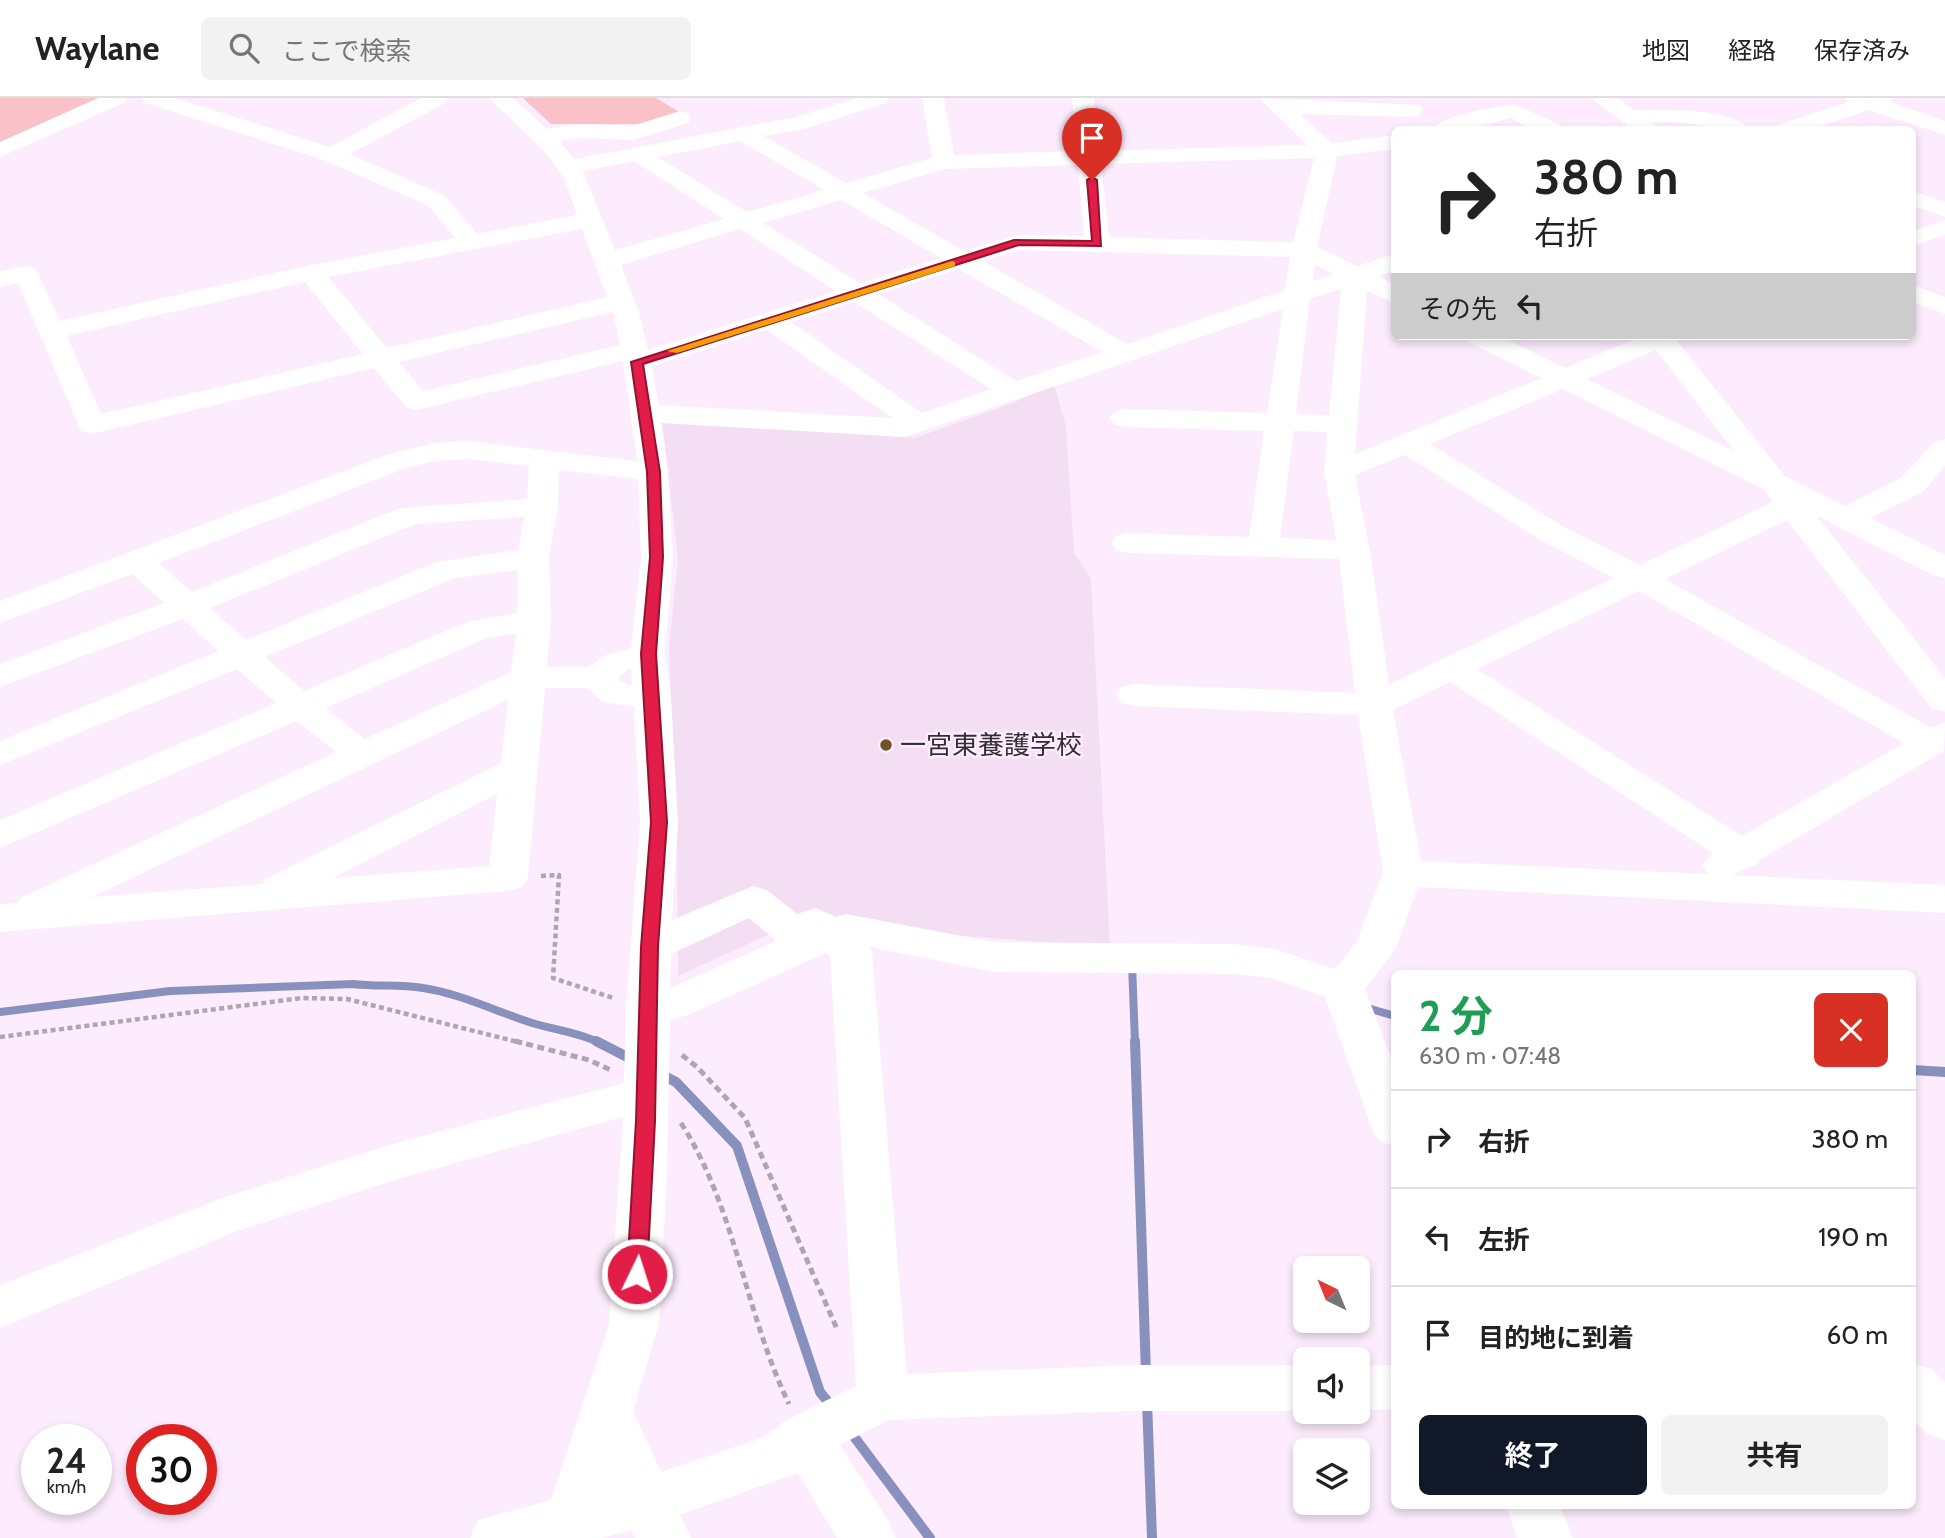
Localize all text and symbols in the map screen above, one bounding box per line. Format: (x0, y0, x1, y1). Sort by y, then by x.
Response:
search box (201, 17, 691, 80)
text: Waylane (35, 28, 159, 68)
icon: search (225, 29, 263, 67)
text: ここで検索 (281, 35, 411, 67)
text: 地図 (1642, 36, 1690, 65)
text: 経路 (1728, 36, 1776, 65)
text: 保存済み (1814, 36, 1910, 65)
pin (1062, 108, 1122, 180)
icon: arrive (1073, 119, 1111, 157)
text: 380 m (1534, 147, 1678, 206)
icon: right (1419, 154, 1510, 245)
text: 右折 (1534, 213, 1598, 252)
icon: left (1511, 287, 1549, 325)
text: その先 (1419, 293, 1497, 325)
place label: 一宮東養護学校 (900, 729, 1082, 761)
marker: 一宮東養護学校 (878, 737, 894, 753)
text: 2 分 (1419, 990, 1493, 1042)
button: close (1814, 993, 1888, 1067)
text: 630 m · 07:48 (1419, 1042, 1561, 1070)
icon: right (1419, 1120, 1457, 1158)
text: 380 m (1811, 1123, 1888, 1155)
text: 右折 (1478, 1126, 1530, 1158)
icon: left (1419, 1218, 1457, 1256)
text: 190 m (1818, 1221, 1888, 1253)
text: 左折 (1478, 1224, 1530, 1256)
position arrow (600, 1237, 674, 1311)
north arrow (1293, 1256, 1370, 1334)
map controls (1293, 1256, 1370, 1515)
icon: arrive (1419, 1316, 1457, 1354)
text: 60 m (1826, 1319, 1888, 1351)
text: 目的地に到着 (1478, 1322, 1634, 1354)
button: sound (1293, 1347, 1370, 1424)
button: 終了 (1419, 1415, 1647, 1495)
button: 共有 (1661, 1415, 1888, 1495)
speed limit sign: 30 (126, 1424, 217, 1515)
button: layers (1293, 1438, 1370, 1515)
text: 24 (46, 1439, 87, 1482)
text: km/h (47, 1476, 86, 1498)

